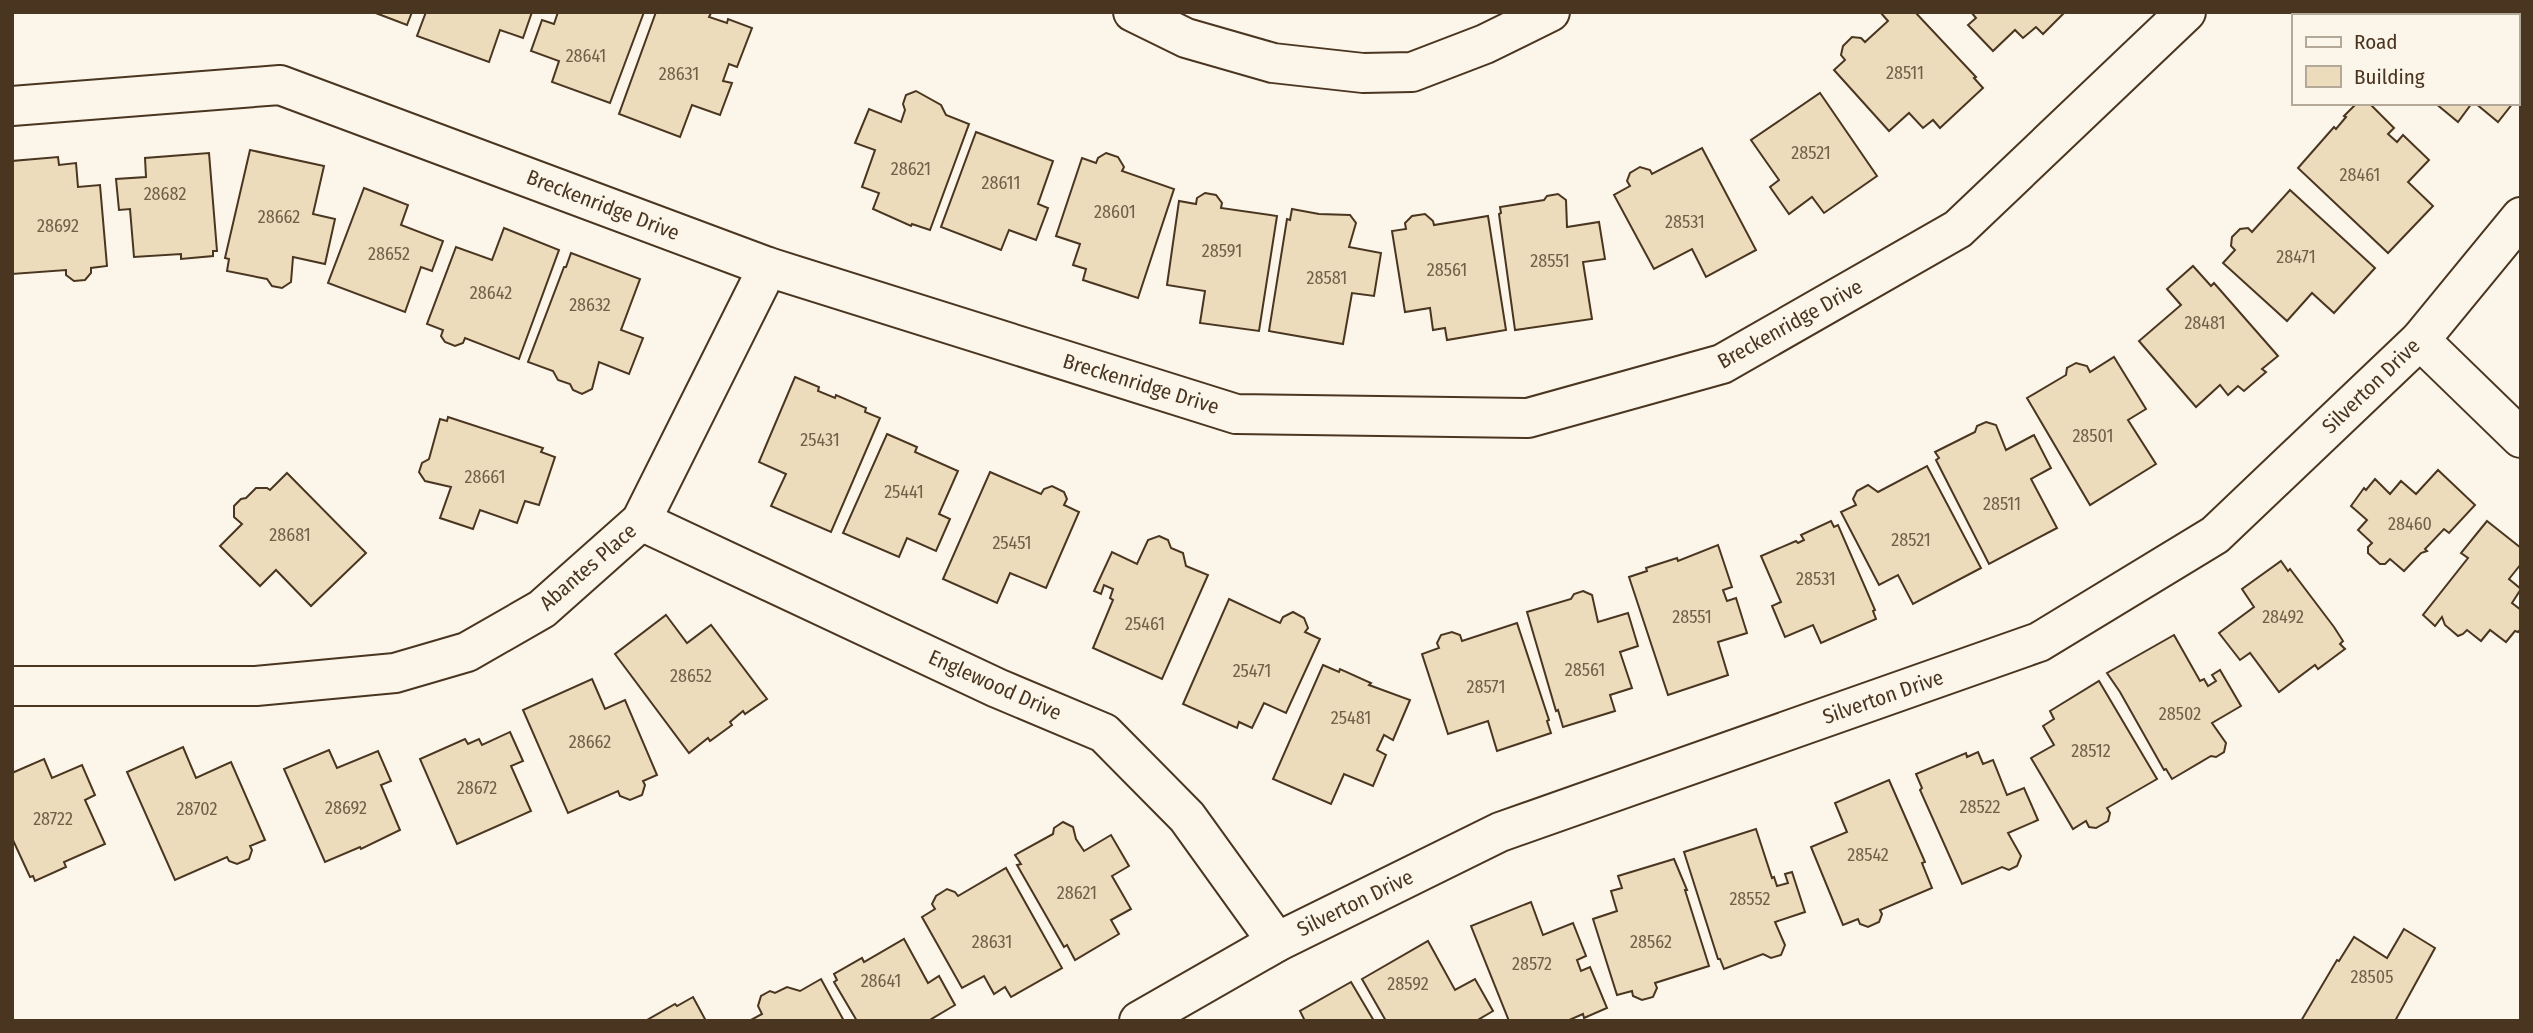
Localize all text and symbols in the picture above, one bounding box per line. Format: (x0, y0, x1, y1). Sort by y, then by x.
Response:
legend (2292, 14, 2519, 105)
text: Road (2354, 29, 2398, 55)
house number: 28641 (566, 45, 606, 67)
house number: 28511 (1886, 62, 1924, 84)
house number: 28631 (659, 63, 699, 85)
text: Building (2354, 64, 2425, 90)
house number: 28521 (1791, 142, 1831, 164)
house number: 28621 (891, 158, 931, 180)
street label: Breckenridge Drive (523, 164, 683, 246)
house number: 28461 (2340, 164, 2380, 186)
house number: 28611 (982, 172, 1020, 194)
house number: 28682 (144, 183, 186, 205)
house number: 28601 (1094, 201, 1136, 223)
house number: 28662 (258, 206, 300, 228)
house number: 28531 (1665, 211, 1705, 233)
house number: 28692 (37, 215, 79, 237)
house number: 28591 (1202, 240, 1242, 262)
house number: 28652 (368, 243, 410, 265)
house number: 28471 (2276, 246, 2316, 268)
house number: 28551 (1530, 250, 1570, 272)
house number: 28561 (1427, 259, 1467, 281)
house number: 28581 (1307, 267, 1347, 289)
street label: Breckenridge Drive (1713, 273, 1867, 375)
house number: 28642 (470, 282, 512, 304)
house number: 28632 (569, 294, 611, 316)
house number: 28481 (2184, 312, 2226, 334)
street label: Silverton Drive (2317, 333, 2425, 439)
street label: Breckenridge Drive (1060, 348, 1222, 420)
house number: 28501 (2072, 425, 2114, 447)
house number: 25431 (800, 429, 840, 451)
house number: 28661 (464, 466, 506, 488)
house number: 25441 (884, 481, 924, 503)
house number: 28511 (1983, 493, 2021, 515)
house number: 28460 (2388, 513, 2432, 535)
street label: Abantes Place (534, 518, 642, 616)
house number: 28681 (269, 524, 311, 546)
house number: 28521 (1891, 529, 1931, 551)
house number: 25451 (992, 532, 1032, 554)
house number: 28531 (1796, 568, 1836, 590)
house number: 28551 (1672, 606, 1712, 628)
house number: 28492 (2262, 606, 2304, 628)
house number: 25461 (1125, 613, 1165, 635)
street label: Englewood Drive (924, 644, 1066, 726)
house number: 28561 (1565, 659, 1605, 681)
house number: 25471 (1233, 660, 1271, 682)
street label: Silverton Drive (1819, 664, 1947, 730)
house number: 28652 (670, 665, 712, 687)
house number: 28571 (1467, 676, 1505, 698)
house number: 28502 (2159, 703, 2201, 725)
house number: 25481 (1331, 707, 1371, 729)
house number: 28662 (569, 731, 611, 753)
house number: 28512 (2071, 740, 2111, 762)
house number: 28672 (457, 777, 497, 799)
house number: 28522 (1960, 796, 2001, 818)
house number: 28692 (325, 797, 367, 819)
house number: 28702 (177, 798, 218, 820)
house number: 28722 (33, 808, 73, 830)
house number: 28542 (1847, 844, 1889, 866)
street label: Silverton Drive (1293, 864, 1417, 942)
house number: 28621 (1057, 882, 1097, 904)
house number: 28552 (1729, 888, 1771, 910)
house number: 28631 (972, 931, 1012, 953)
house number: 28562 (1630, 931, 1672, 953)
house number: 28572 (1512, 953, 1552, 975)
house number: 28505 (2351, 966, 2393, 988)
house number: 28641 (861, 970, 901, 992)
house number: 28592 (1387, 973, 1429, 995)

